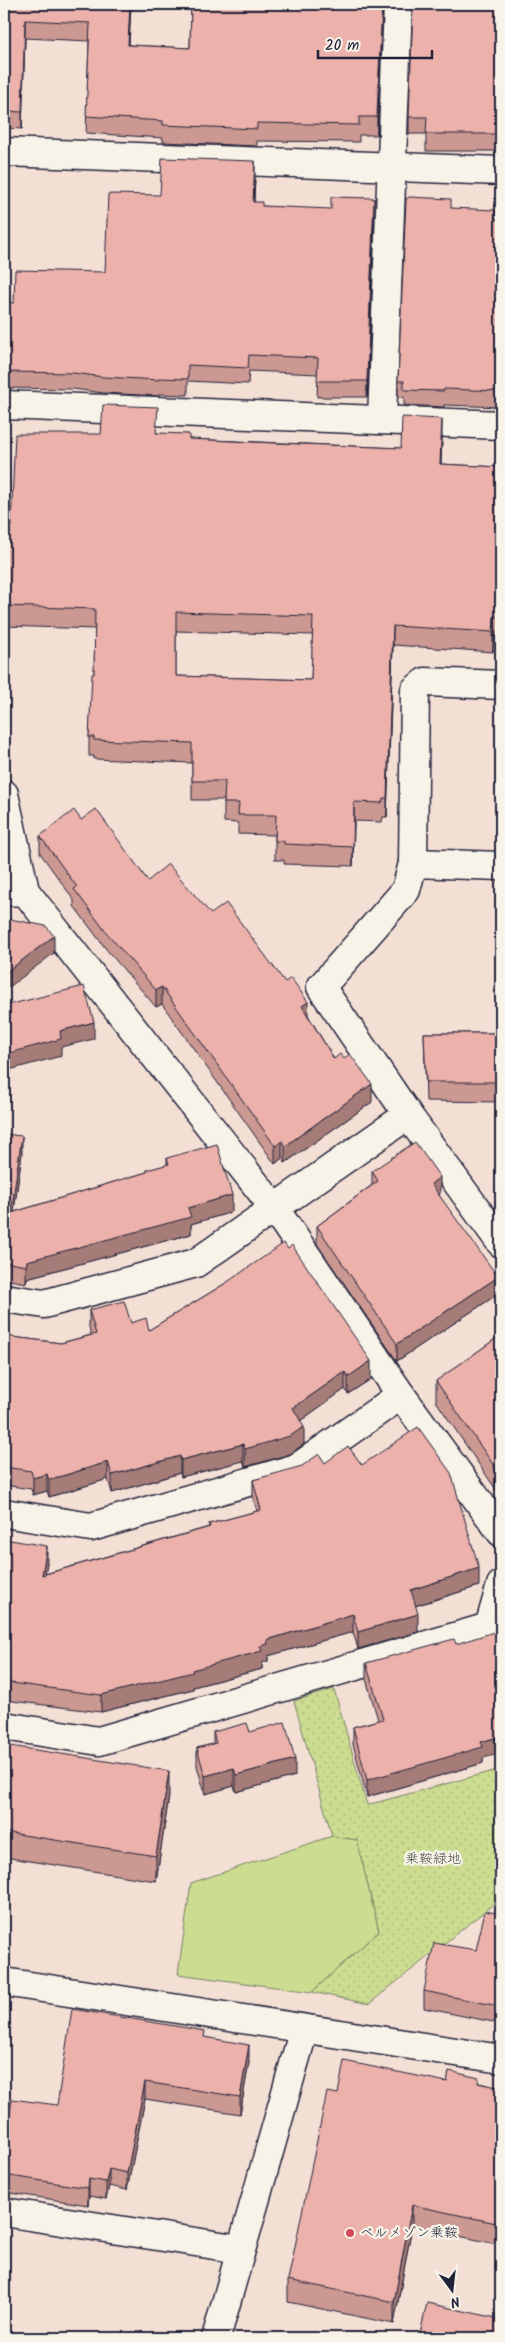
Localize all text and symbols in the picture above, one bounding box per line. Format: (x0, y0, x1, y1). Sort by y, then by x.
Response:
scale bar (318, 28, 431, 60)
text: 20 m (325, 34, 359, 58)
park label: 乗鞍緑地 (405, 1848, 461, 1870)
place label: ベルメゾン乗鞍 (360, 2222, 458, 2244)
marker: ベルメゾン乗鞍 (344, 2227, 356, 2239)
north arrow (428, 2264, 478, 2314)
text: N (448, 2290, 462, 2313)

